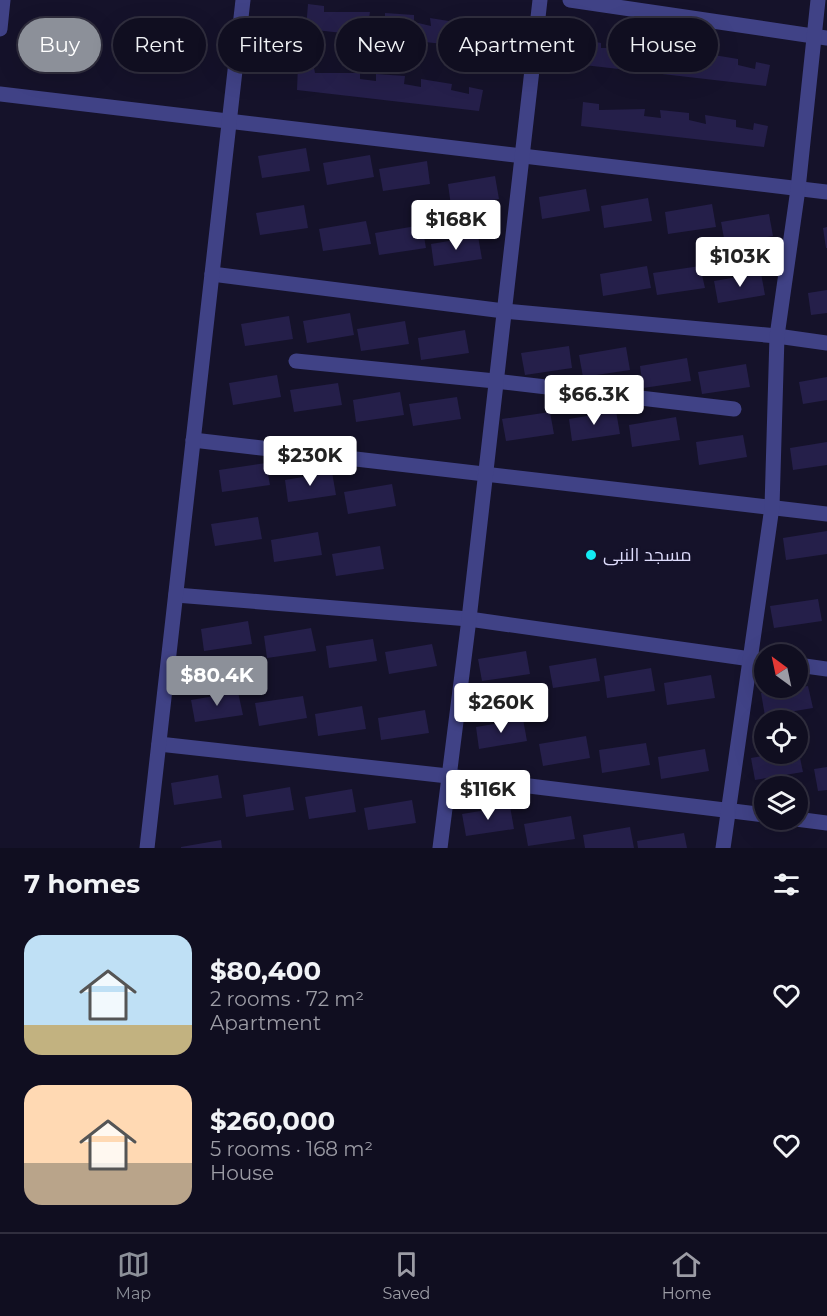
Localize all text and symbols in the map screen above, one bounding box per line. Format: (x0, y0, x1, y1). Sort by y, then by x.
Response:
chip: Buy (18, 18, 101, 72)
chip: Rent (113, 18, 206, 72)
chip: Filters (218, 18, 324, 72)
chip: New (336, 18, 426, 72)
chip: Apartment (438, 18, 596, 72)
chip: House (608, 18, 718, 72)
pin: $168K (414, 200, 498, 251)
text: $168K (425, 207, 487, 231)
pin: $103K (698, 237, 782, 288)
text: $103K (710, 244, 770, 268)
pin: $66.3K (545, 375, 643, 426)
text: $66.3K (559, 382, 629, 406)
pin: $230K (268, 436, 352, 487)
text: $230K (278, 443, 342, 467)
place label: مسجد النبی (603, 544, 692, 566)
marker: مسجد النبی (584, 548, 598, 562)
north arrow (754, 644, 808, 698)
map controls (754, 644, 808, 830)
pin: $80.4K (168, 656, 266, 707)
text: $80.4K (180, 663, 254, 687)
pin: $260K (459, 683, 543, 734)
text: $260K (468, 690, 534, 714)
button: locate (754, 710, 808, 764)
pin: $116K (446, 770, 530, 821)
button: layers (754, 776, 808, 830)
text: $116K (460, 777, 516, 801)
text: 7 homes (24, 868, 140, 900)
icon: filters (770, 868, 803, 901)
text: $80,400 (210, 955, 321, 987)
icon: home (72, 959, 144, 1031)
icon: heart (770, 979, 803, 1012)
text: 2 rooms · 72 m² (210, 987, 364, 1011)
text: Apartment (210, 1011, 321, 1035)
text: $260,000 (210, 1105, 335, 1137)
icon: home (72, 1109, 144, 1181)
icon: heart (770, 1129, 803, 1162)
text: 5 rooms · 168 m² (210, 1137, 373, 1161)
text: House (210, 1161, 274, 1185)
tab: Map (116, 1248, 151, 1303)
tab: Saved (382, 1248, 430, 1303)
tab: Home (662, 1248, 711, 1303)

